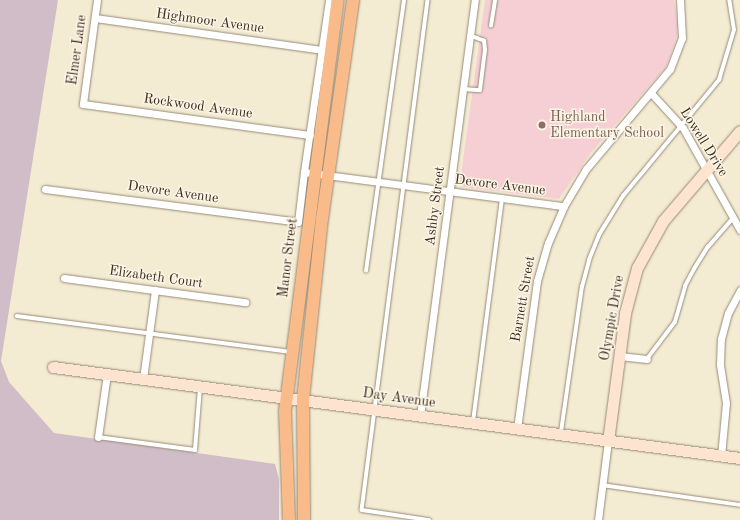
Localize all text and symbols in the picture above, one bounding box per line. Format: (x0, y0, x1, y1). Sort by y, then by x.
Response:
street label: Highmoor Avenue (155, 5, 265, 37)
street label: Elmer Lane (64, 14, 90, 86)
street label: Rockwood Avenue (142, 90, 254, 122)
street label: Lowell Drive (676, 105, 732, 179)
place label: Highland Elementary School (550, 109, 664, 142)
marker: Highland Elementary School (537, 120, 547, 130)
street label: Ashby Street (422, 165, 448, 247)
street label: Devore Avenue (454, 171, 546, 199)
street label: Devore Avenue (126, 177, 220, 207)
street label: Manor Street (275, 217, 301, 299)
street label: Barnett Street (507, 255, 539, 343)
street label: Elizabeth Court (108, 262, 204, 292)
street label: Olympic Drive (596, 274, 628, 362)
street label: Day Avenue (361, 385, 437, 411)

